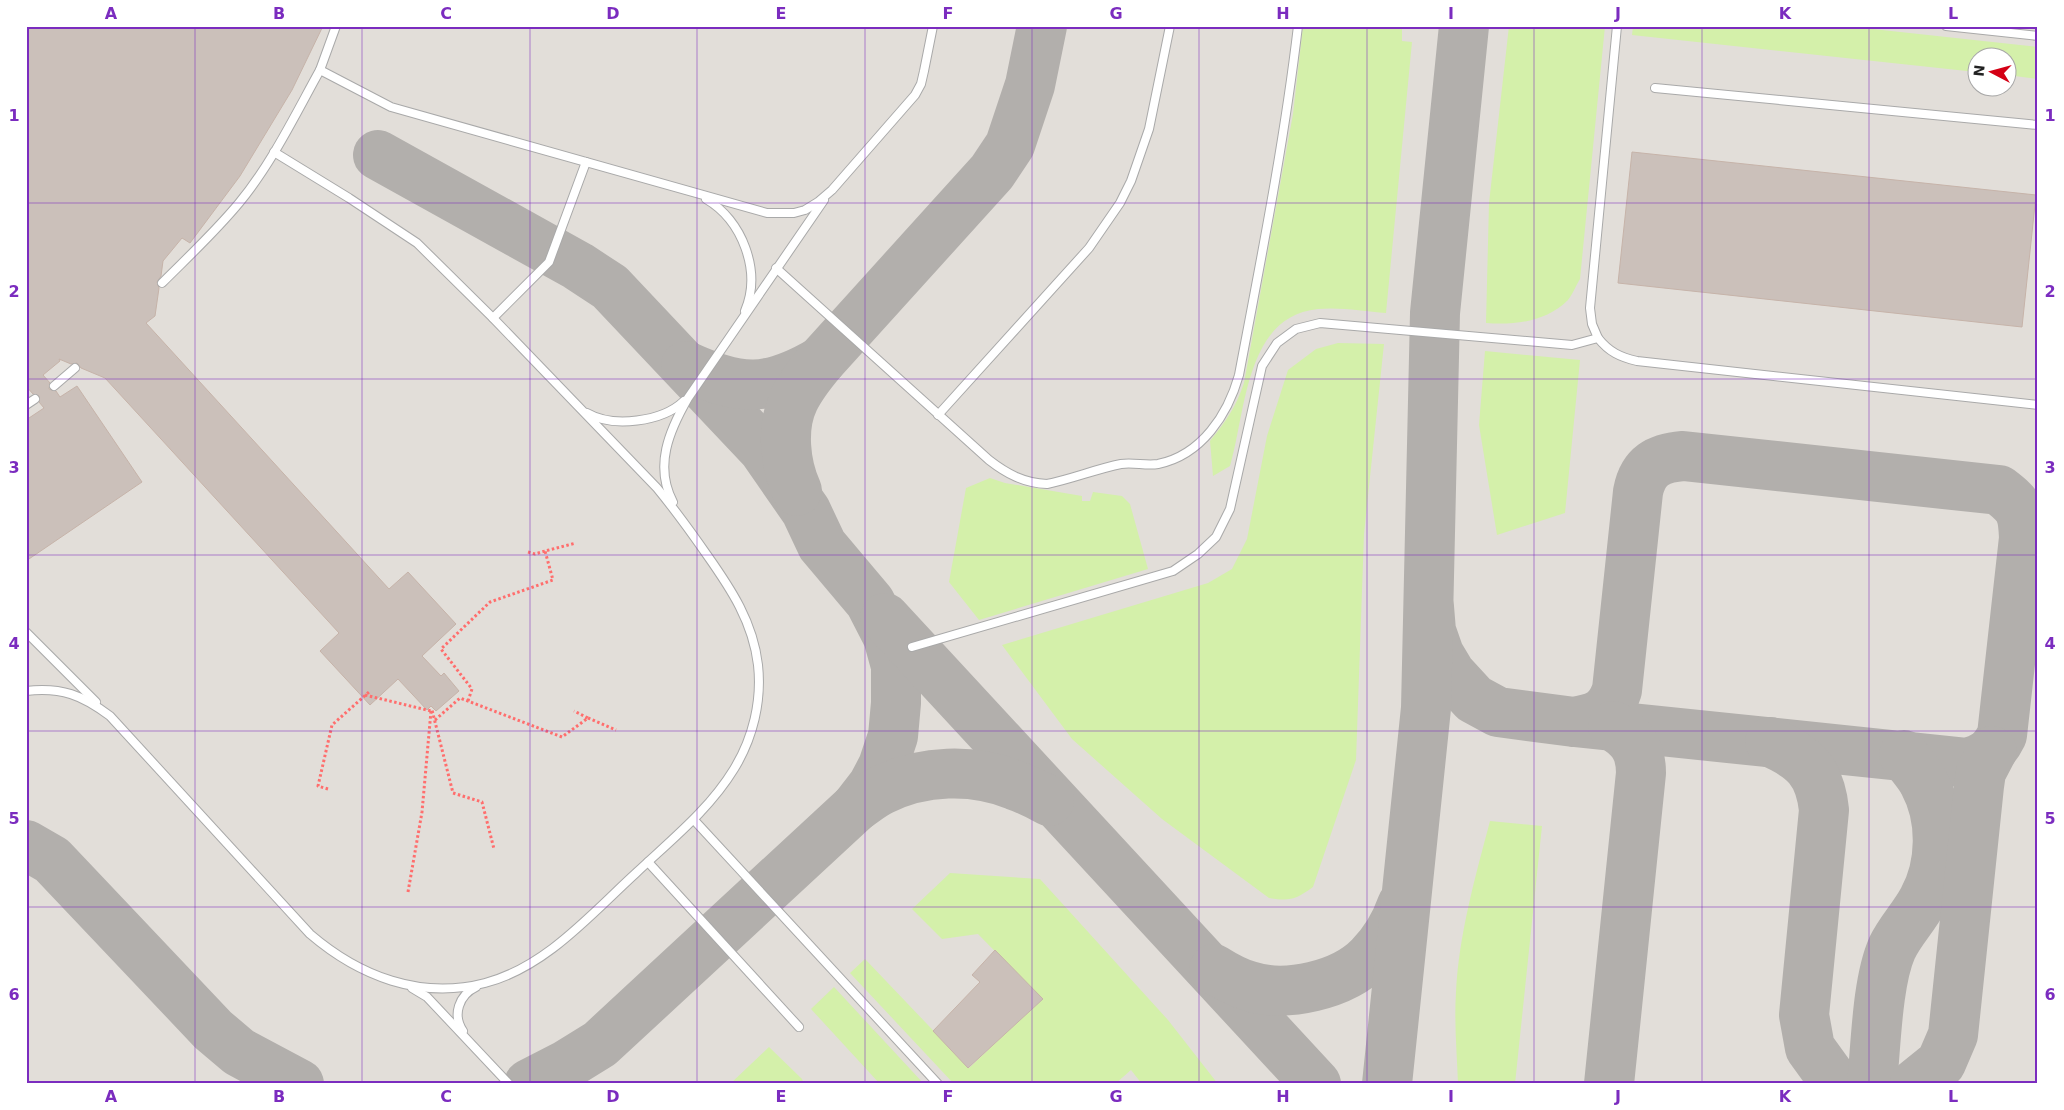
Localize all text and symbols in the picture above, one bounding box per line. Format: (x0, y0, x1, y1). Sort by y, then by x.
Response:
text: A (105, 4, 118, 23)
text: B (273, 4, 285, 23)
text: C (440, 4, 452, 23)
text: D (606, 4, 620, 23)
text: E (776, 4, 786, 23)
text: F (943, 4, 953, 23)
text: G (1109, 4, 1123, 23)
text: H (1276, 4, 1290, 23)
text: I (1448, 4, 1454, 23)
text: J (1614, 4, 1621, 23)
text: K (1779, 4, 1792, 23)
text: L (1948, 4, 1958, 23)
north arrow (1966, 48, 2016, 98)
text: N (1971, 64, 1988, 77)
text: 1 (8, 106, 20, 125)
text: 1 (2044, 106, 2056, 125)
text: 2 (8, 282, 20, 301)
text: 2 (2044, 282, 2056, 301)
text: 3 (8, 458, 20, 477)
text: 3 (2044, 458, 2056, 477)
text: 4 (8, 634, 20, 653)
text: 4 (2044, 634, 2056, 653)
text: 5 (8, 809, 20, 828)
text: 5 (2044, 809, 2056, 828)
text: 6 (8, 985, 20, 1004)
text: 6 (2044, 985, 2056, 1004)
text: A (105, 1087, 118, 1106)
text: B (273, 1087, 285, 1106)
text: C (440, 1087, 452, 1106)
text: D (606, 1087, 620, 1106)
text: E (776, 1087, 786, 1106)
text: F (943, 1087, 953, 1106)
text: G (1109, 1087, 1123, 1106)
text: H (1276, 1087, 1290, 1106)
text: I (1448, 1087, 1454, 1106)
text: J (1614, 1087, 1621, 1106)
text: K (1779, 1087, 1792, 1106)
text: L (1948, 1087, 1958, 1106)

